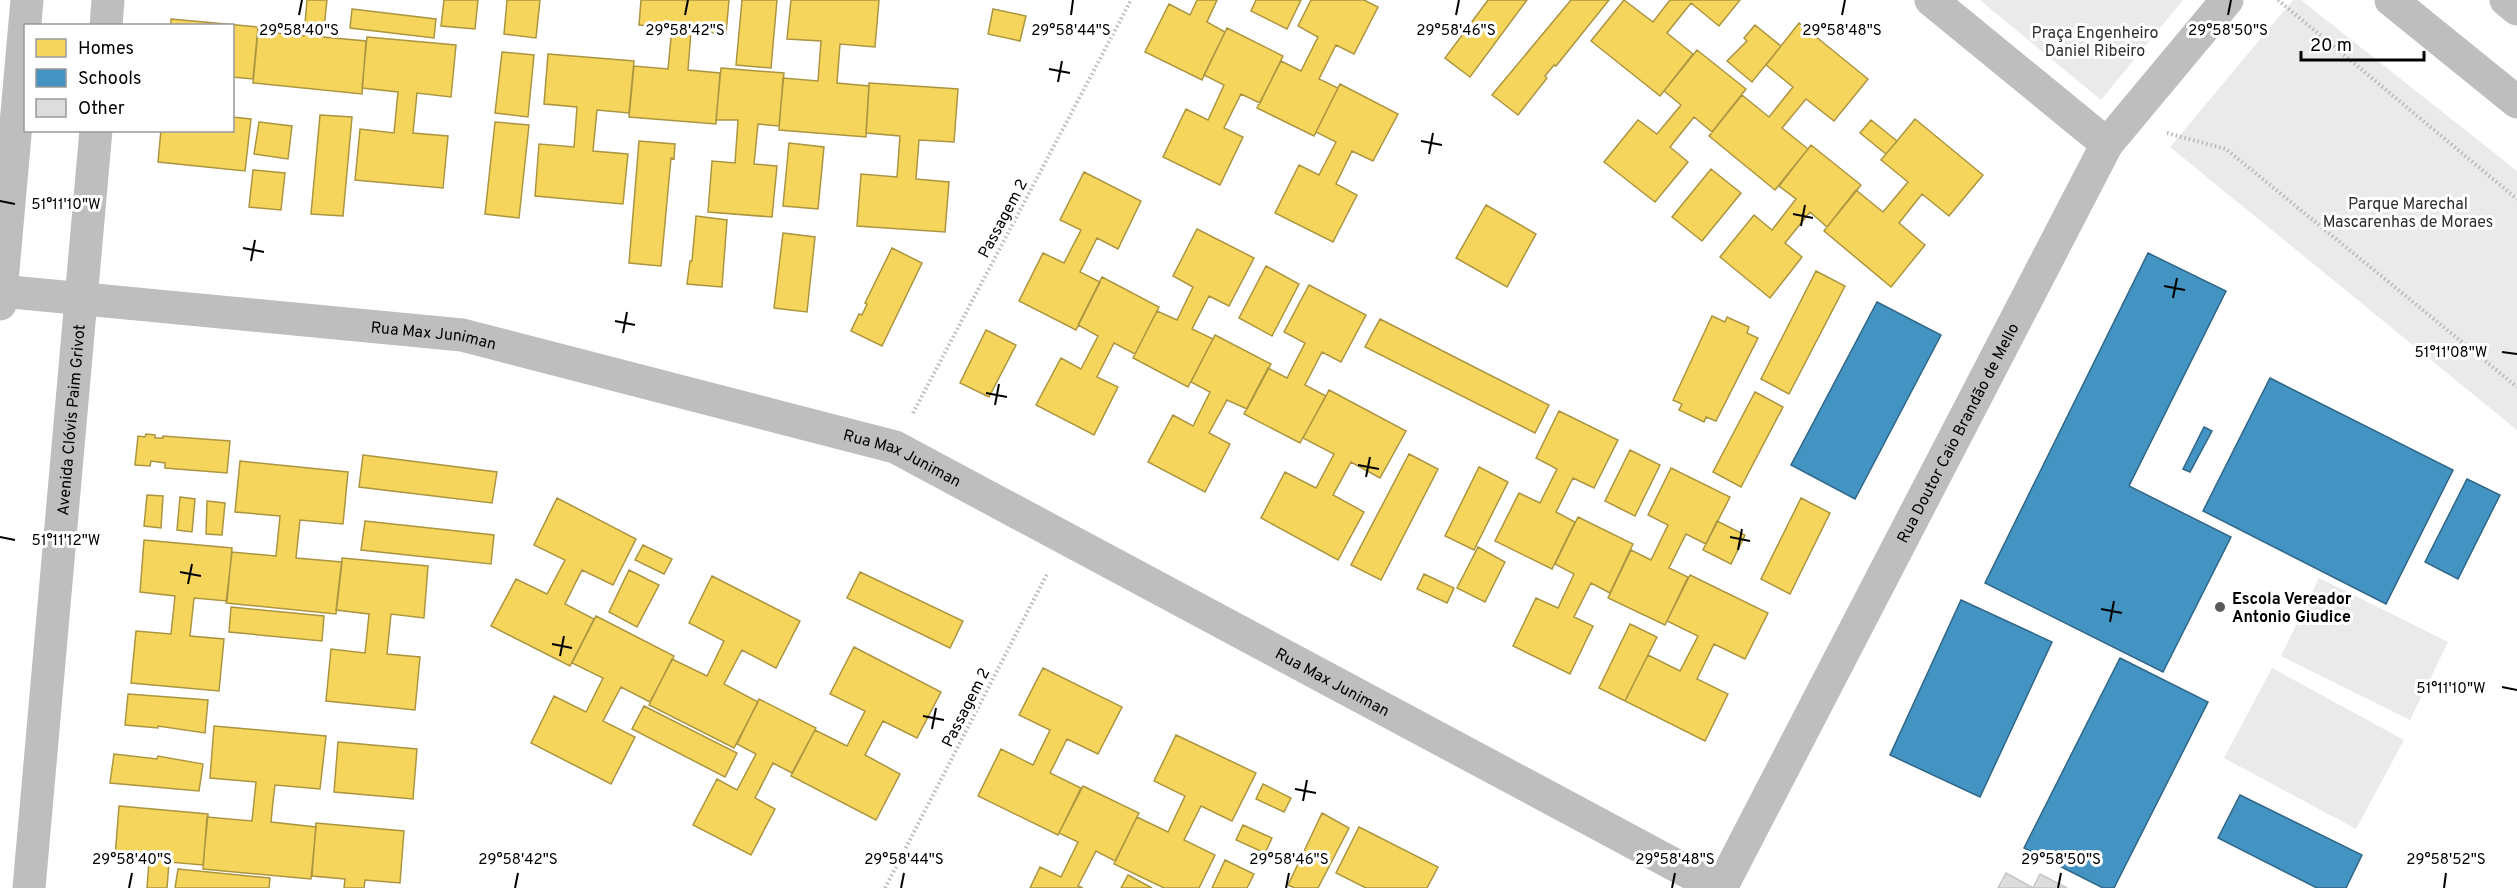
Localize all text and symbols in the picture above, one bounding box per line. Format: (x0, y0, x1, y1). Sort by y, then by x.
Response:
text: 29°58'40"S (259, 22, 339, 41)
text: 29°58'42"S (645, 22, 725, 41)
text: 29°58'44"S (1031, 22, 1111, 41)
text: 29°58'46"S (1416, 22, 1496, 41)
text: 29°58'48"S (1802, 22, 1882, 41)
text: 29°58'50"S (2188, 22, 2268, 41)
legend (24, 24, 234, 132)
park label: Praça Engenheiro Daniel Ribeiro (2032, 24, 2158, 62)
scale bar (2301, 24, 2424, 62)
text: 20 m (2310, 35, 2352, 58)
text: Homes (78, 38, 134, 61)
text: Schools (78, 68, 141, 91)
text: Other (78, 98, 125, 121)
street label: Passagem 2 (975, 176, 1033, 262)
park label: Parque Marechal Mascarenhas de Moraes (2323, 195, 2493, 233)
text: 51°11'10"W (31, 196, 101, 215)
street label: Rua Max Juniman (370, 318, 498, 355)
street label: Rua Doutor Caio Brandão de Mello (1894, 320, 2024, 547)
street label: Avenida Clóvis Paim Grivot (54, 323, 91, 517)
text: 51°11'08"W (2415, 344, 2487, 363)
street label: Rua Max Juniman (841, 426, 964, 493)
text: 51°11'12"W (32, 532, 100, 551)
place label: Escola Vereador Antonio Giudice (2232, 590, 2352, 628)
marker: Escola Vereador Antonio Giudice (2213, 600, 2227, 614)
street label: Rua Max Juniman (1271, 645, 1393, 722)
street label: Passagem 2 (938, 665, 995, 751)
text: 51°11'10"W (2416, 680, 2486, 699)
text: 29°58'40"S (92, 851, 172, 870)
text: 29°58'42"S (478, 851, 558, 870)
text: 29°58'44"S (864, 851, 944, 870)
text: 29°58'46"S (1249, 851, 1329, 870)
text: 29°58'48"S (1635, 851, 1715, 870)
text: 29°58'50"S (2021, 851, 2101, 870)
text: 29°58'52"S (2406, 851, 2486, 870)

